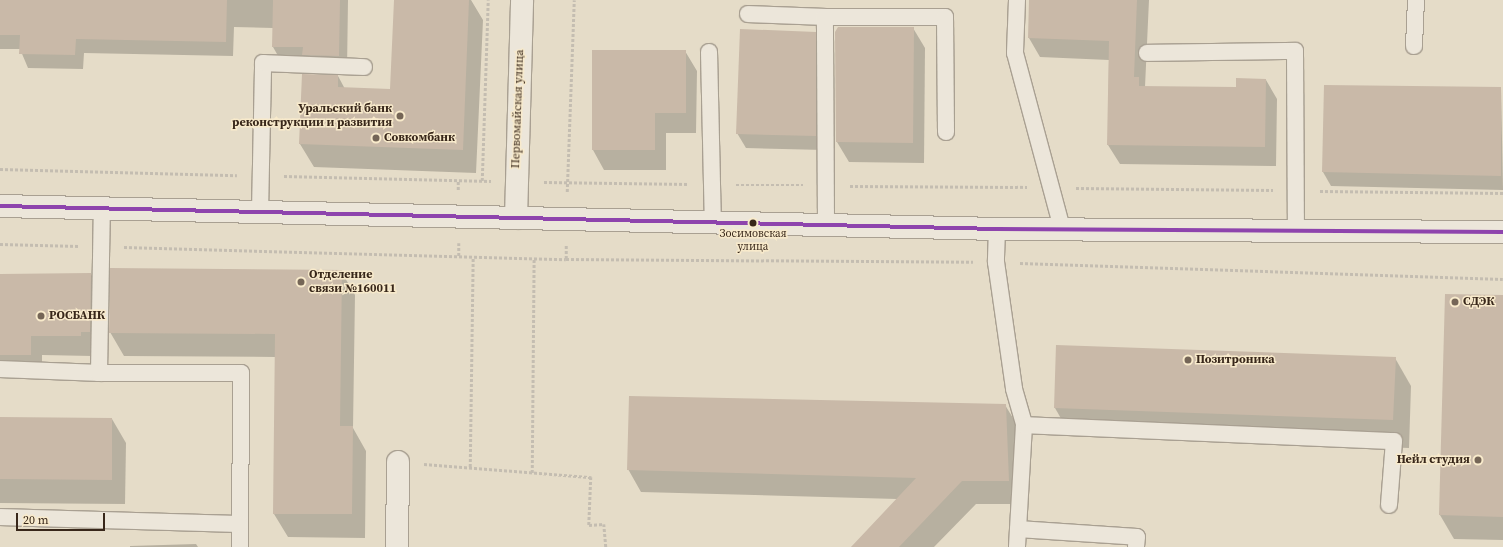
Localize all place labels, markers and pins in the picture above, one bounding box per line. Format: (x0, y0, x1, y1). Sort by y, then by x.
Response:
place label: Уральский банк реконструкции и развития (232, 102, 392, 130)
marker: Уральский банк реконструкции и развития (395, 111, 405, 121)
place label: Совкомбанк (384, 131, 455, 145)
marker: Совкомбанк (371, 133, 381, 143)
marker: Зосимовская улица (748, 218, 758, 228)
place label: Зосимовская улица (719, 228, 787, 254)
place label: Отделение связи №160011 (309, 268, 396, 296)
marker: Отделение связи №160011 (296, 277, 306, 287)
place label: СДЭК (1463, 295, 1494, 309)
marker: СДЭК (1450, 297, 1460, 307)
place label: РОСБАНК (49, 309, 105, 323)
marker: РОСБАНК (36, 311, 46, 321)
place label: Позитроника (1196, 353, 1275, 367)
marker: Позитроника (1183, 355, 1193, 365)
place label: Нейл студия (1397, 453, 1470, 467)
marker: Нейл студия (1473, 455, 1483, 465)

